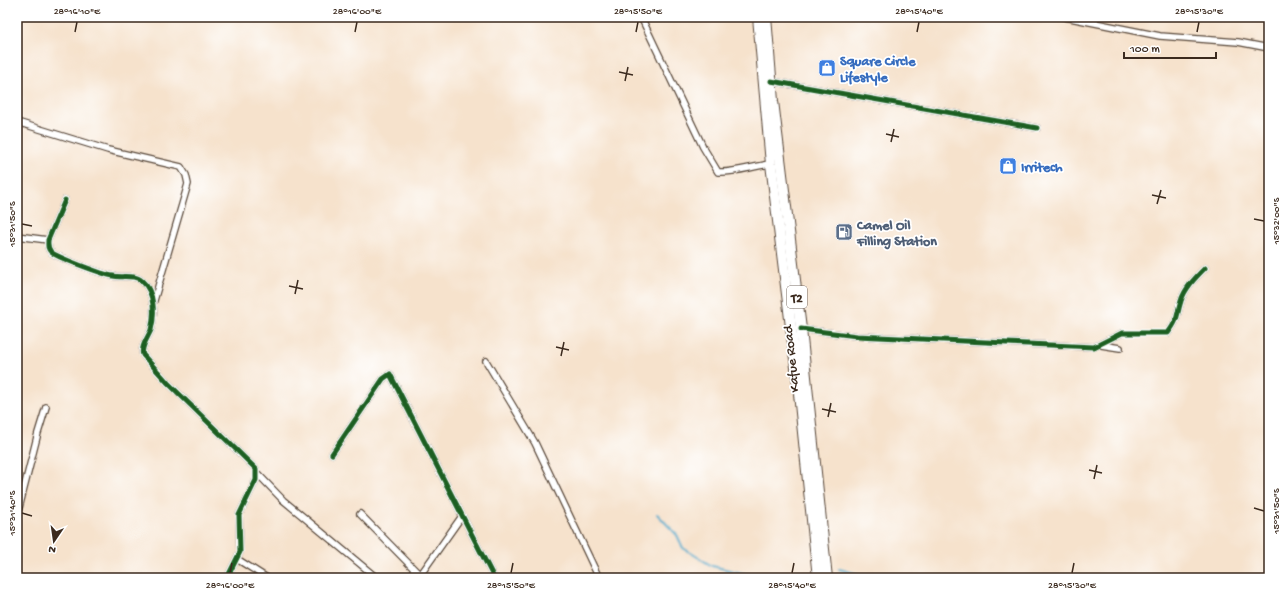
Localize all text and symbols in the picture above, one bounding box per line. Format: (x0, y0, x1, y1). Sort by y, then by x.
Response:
text: 28°16'10"E (54, 6, 101, 18)
text: 28°16'00"E (333, 6, 382, 18)
text: 28°15'50"E (614, 6, 663, 18)
text: 28°15'40"E (895, 6, 944, 18)
text: 28°15'30"E (1175, 6, 1224, 18)
scale bar (1124, 34, 1216, 60)
text: 100 m (1129, 43, 1160, 57)
place label: Square Circle Lifestyle (840, 54, 916, 87)
shop icon: Square Circle Lifestyle (817, 58, 837, 78)
shop icon: Irritech (998, 156, 1018, 176)
place label: Irritech (1021, 160, 1063, 177)
text: 15°32'00"S (1271, 197, 1283, 245)
text: 15°31'50"S (7, 201, 19, 248)
place label: Camel Oil Filling Station (856, 218, 937, 251)
fuel station icon: Camel Oil Filling Station (834, 222, 854, 242)
road number: T2 (787, 286, 807, 308)
street label: Kafue Road (780, 323, 804, 393)
text: 15°31'50"S (1271, 488, 1283, 535)
text: 15°31'40"S (7, 490, 19, 536)
north arrow (34, 521, 74, 561)
text: N (47, 542, 57, 555)
text: 28°16'00"E (206, 580, 255, 592)
text: 28°15'50"E (487, 580, 536, 592)
text: 28°15'40"E (768, 580, 817, 592)
text: 28°15'30"E (1048, 580, 1097, 592)

